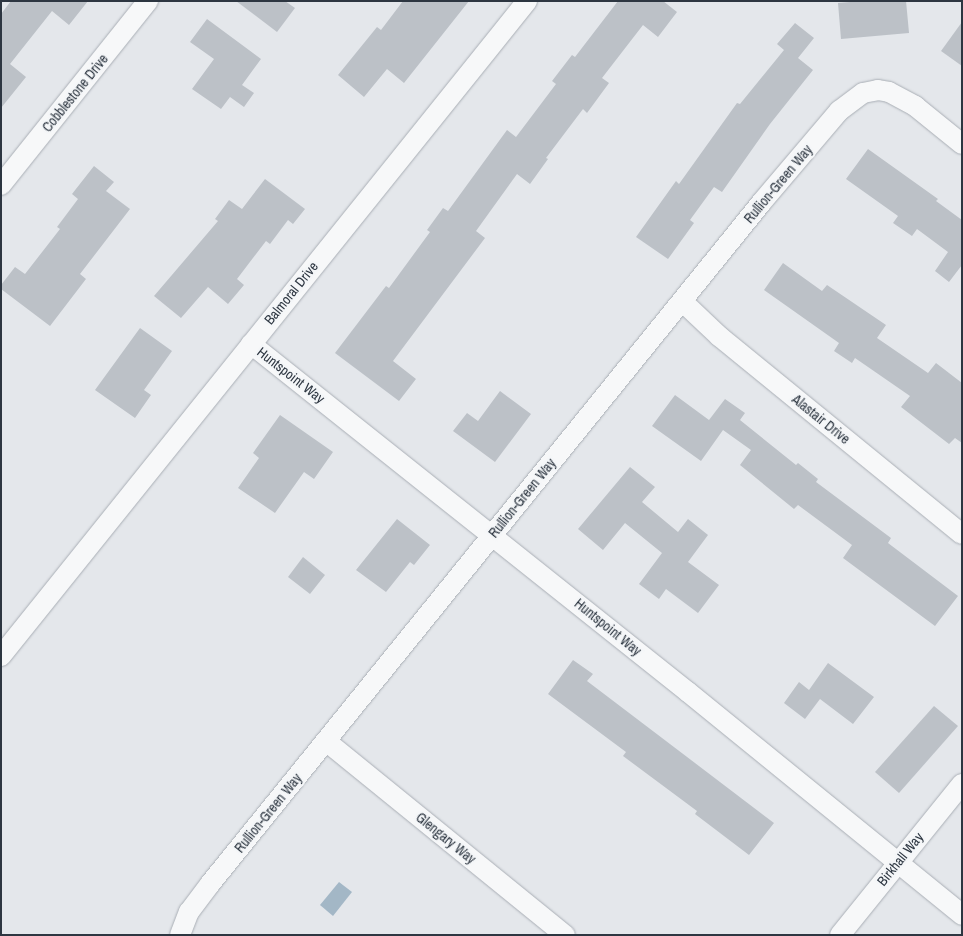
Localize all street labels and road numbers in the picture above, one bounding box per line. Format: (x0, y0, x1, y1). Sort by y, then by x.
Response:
street label: Cobblestone Drive (39, 51, 111, 135)
street label: Rullion-Green Way (740, 141, 816, 227)
street label: Balmoral Drive (261, 258, 321, 328)
street label: Huntspoint Way (254, 343, 328, 407)
street label: Alastair Drive (789, 391, 853, 447)
street label: Rullion-Green Way (485, 455, 559, 541)
street label: Huntspoint Way (571, 595, 645, 659)
street label: Rullion-Green Way (231, 770, 305, 856)
street label: Glengary Way (413, 809, 479, 867)
street label: Birkhall Way (873, 829, 927, 889)

